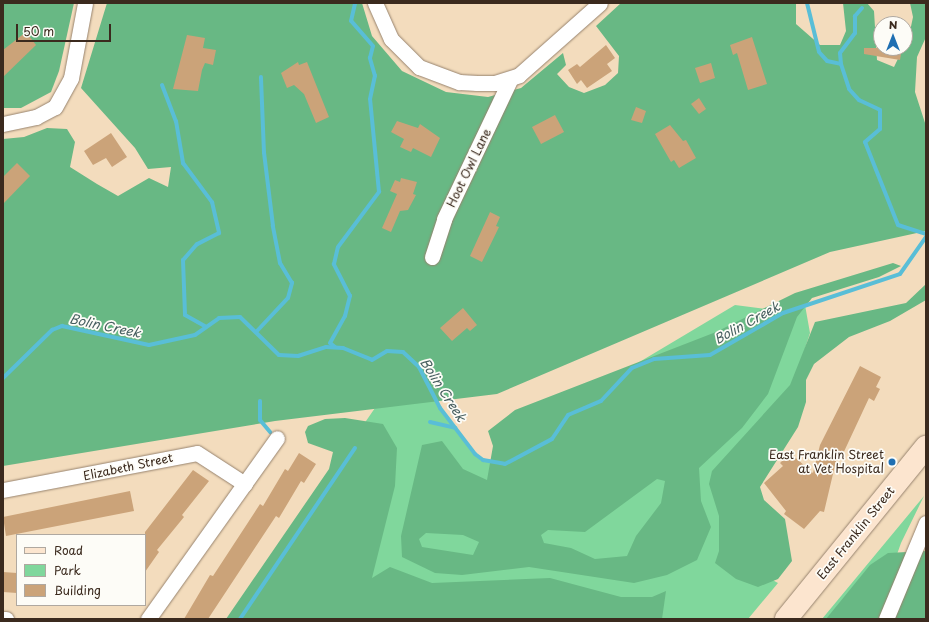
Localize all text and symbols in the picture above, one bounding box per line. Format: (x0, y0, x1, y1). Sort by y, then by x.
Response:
scale bar (18, 16, 113, 42)
north arrow (873, 16, 913, 56)
text: N (889, 16, 897, 33)
text: 50 m (23, 22, 54, 40)
street label: Hoot Owl Lane (444, 126, 494, 210)
water label: Bolin Creek (711, 298, 783, 348)
water label: Bolin Creek (67, 311, 143, 341)
water label: Bolin Creek (416, 355, 470, 425)
place label: East Franklin Street at Vet Hospital (768, 448, 884, 476)
street label: Elizabeth Street (81, 450, 175, 484)
marker: East Franklin Street at Vet Hospital (887, 457, 897, 467)
street label: East Franklin Street (814, 483, 898, 583)
legend (16, 534, 146, 606)
text: Road (54, 541, 83, 559)
text: Park (54, 561, 81, 579)
text: Building (54, 581, 101, 599)

